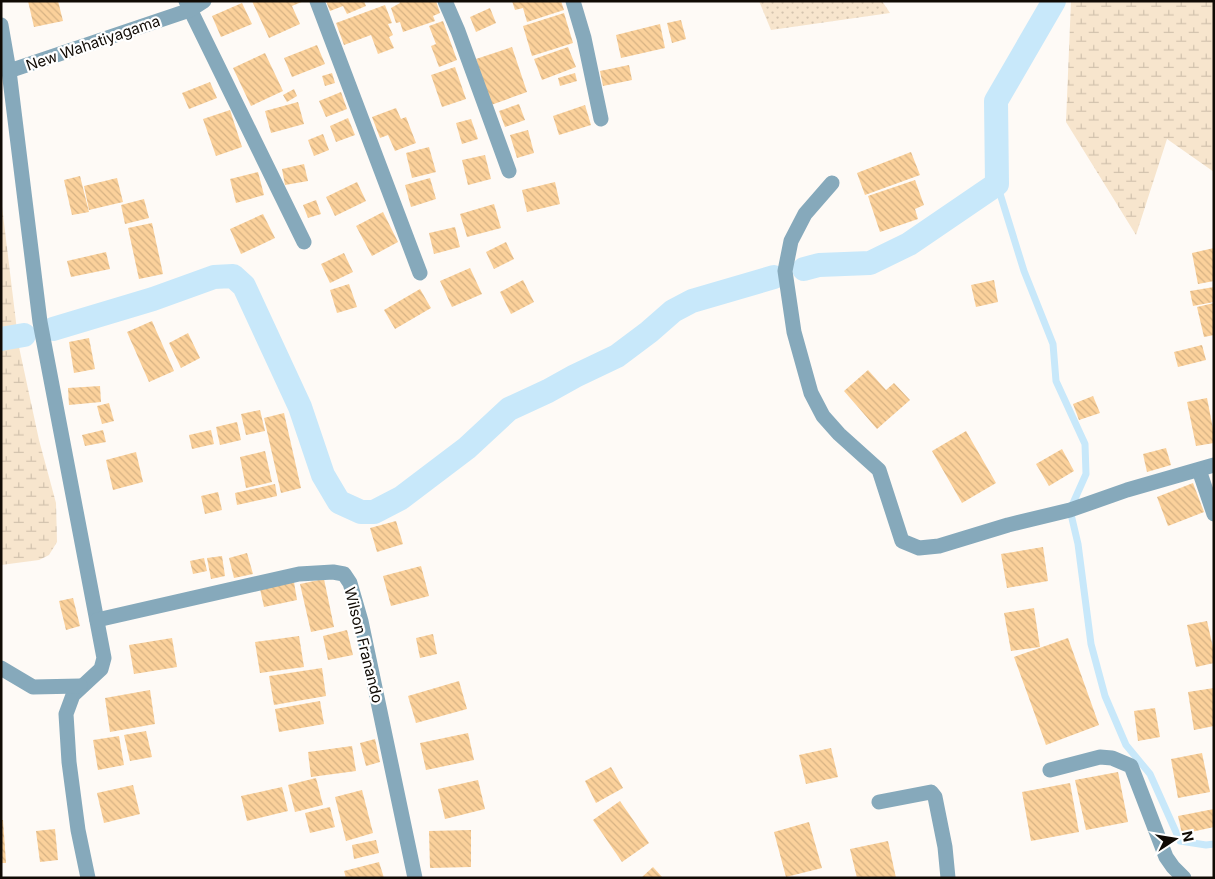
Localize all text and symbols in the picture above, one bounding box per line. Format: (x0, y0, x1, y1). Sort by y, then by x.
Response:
street label: New Wahatiyagama (23, 11, 163, 75)
street label: Wilson Franando (340, 585, 388, 705)
north arrow (1150, 814, 1200, 864)
text: N (1179, 829, 1198, 843)

